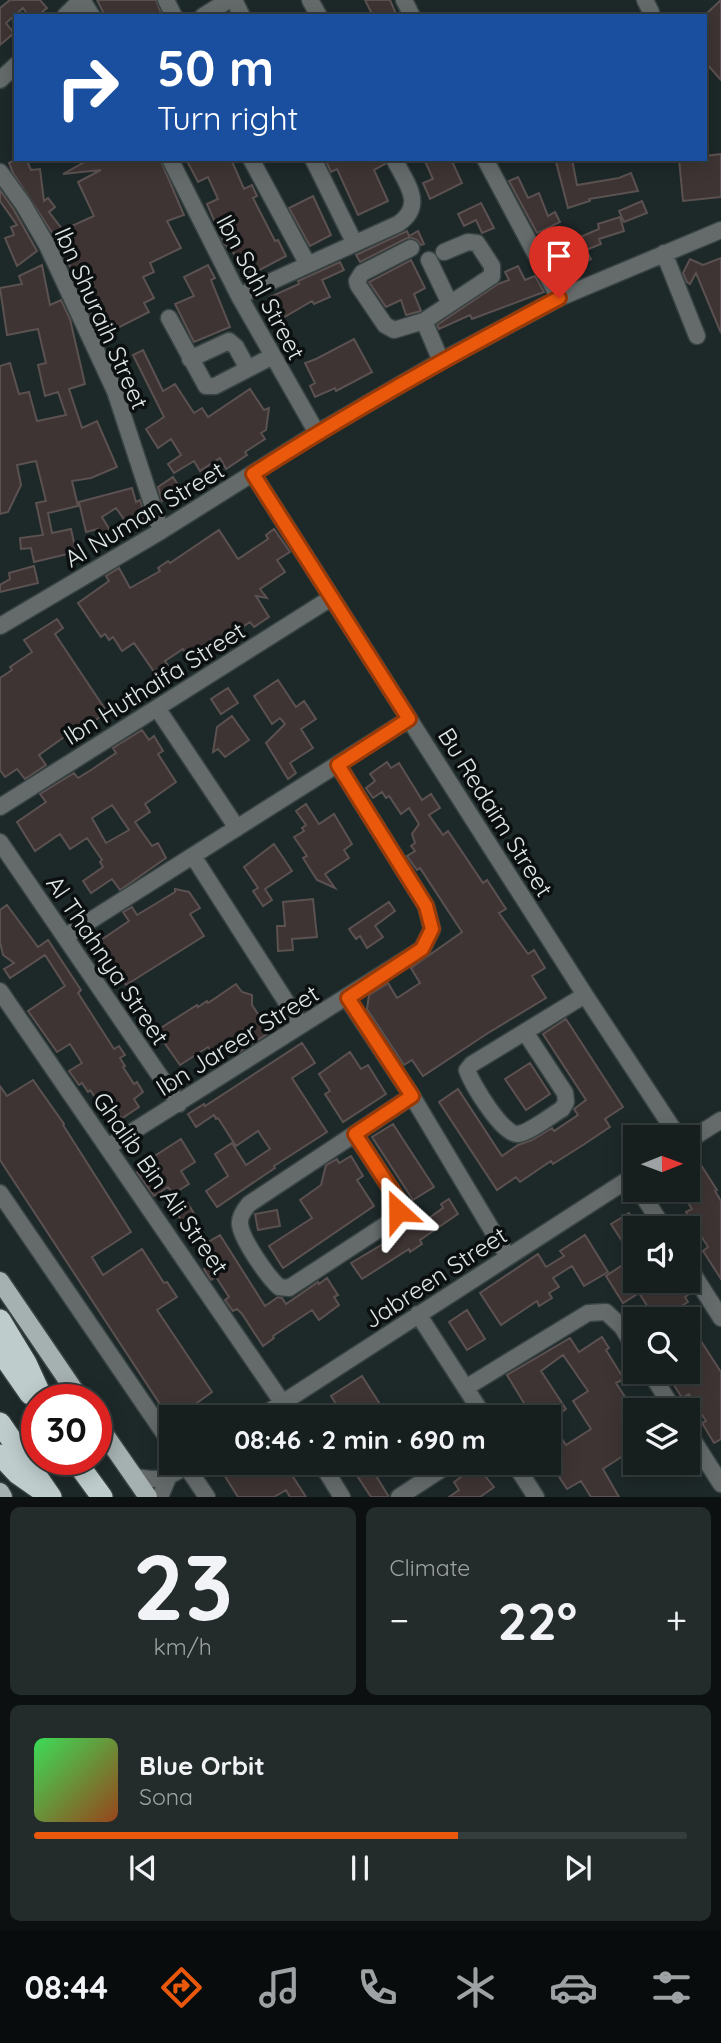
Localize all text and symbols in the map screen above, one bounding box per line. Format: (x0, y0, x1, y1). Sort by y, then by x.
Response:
text: 50 m (157, 37, 274, 98)
icon: right (42, 42, 133, 133)
text: Turn right (157, 98, 298, 138)
street label: Ibn Sahl Street (210, 209, 312, 365)
street label: Ibn Shuraih Street (48, 222, 156, 414)
pin (529, 226, 589, 298)
icon: arrive (540, 237, 578, 275)
street label: Al Numan Street (59, 454, 229, 574)
street label: Ibn Huthaifa Street (58, 615, 250, 751)
street label: Bu Redaim Street (432, 722, 560, 902)
street label: Al Thahnya Street (40, 870, 176, 1050)
street label: Ibn Jareer Street (150, 978, 324, 1102)
street label: Ghalib Bin Ali Street (87, 1086, 235, 1280)
north arrow (623, 1125, 700, 1202)
map controls (623, 1125, 700, 1475)
position arrow (361, 1174, 435, 1248)
button: sound (623, 1216, 700, 1293)
street label: Jabreen Street (358, 1220, 512, 1334)
button: search (623, 1307, 700, 1384)
speed limit sign: 30 (21, 1384, 112, 1475)
button: layers (623, 1398, 700, 1475)
text: 08:46 · 2 min · 690 m (234, 1423, 486, 1456)
text: 23 (132, 1529, 233, 1643)
text: Climate (390, 1553, 470, 1582)
text: 22° (498, 1588, 577, 1653)
text: − (390, 1596, 409, 1644)
text: + (666, 1596, 687, 1644)
text: km/h (154, 1632, 212, 1661)
text: Blue Orbit (139, 1749, 265, 1782)
text: Sona (139, 1782, 193, 1811)
icon: previous (124, 1849, 162, 1887)
icon: pause (341, 1849, 379, 1887)
icon: next (559, 1849, 597, 1887)
icon: directions (157, 1963, 206, 2012)
icon: music (255, 1963, 304, 2012)
icon: phone (353, 1963, 402, 2012)
icon: climate (451, 1963, 500, 2012)
icon: car (549, 1963, 598, 2012)
icon: filters (647, 1963, 696, 2012)
text: 08:44 (25, 1967, 108, 2007)

